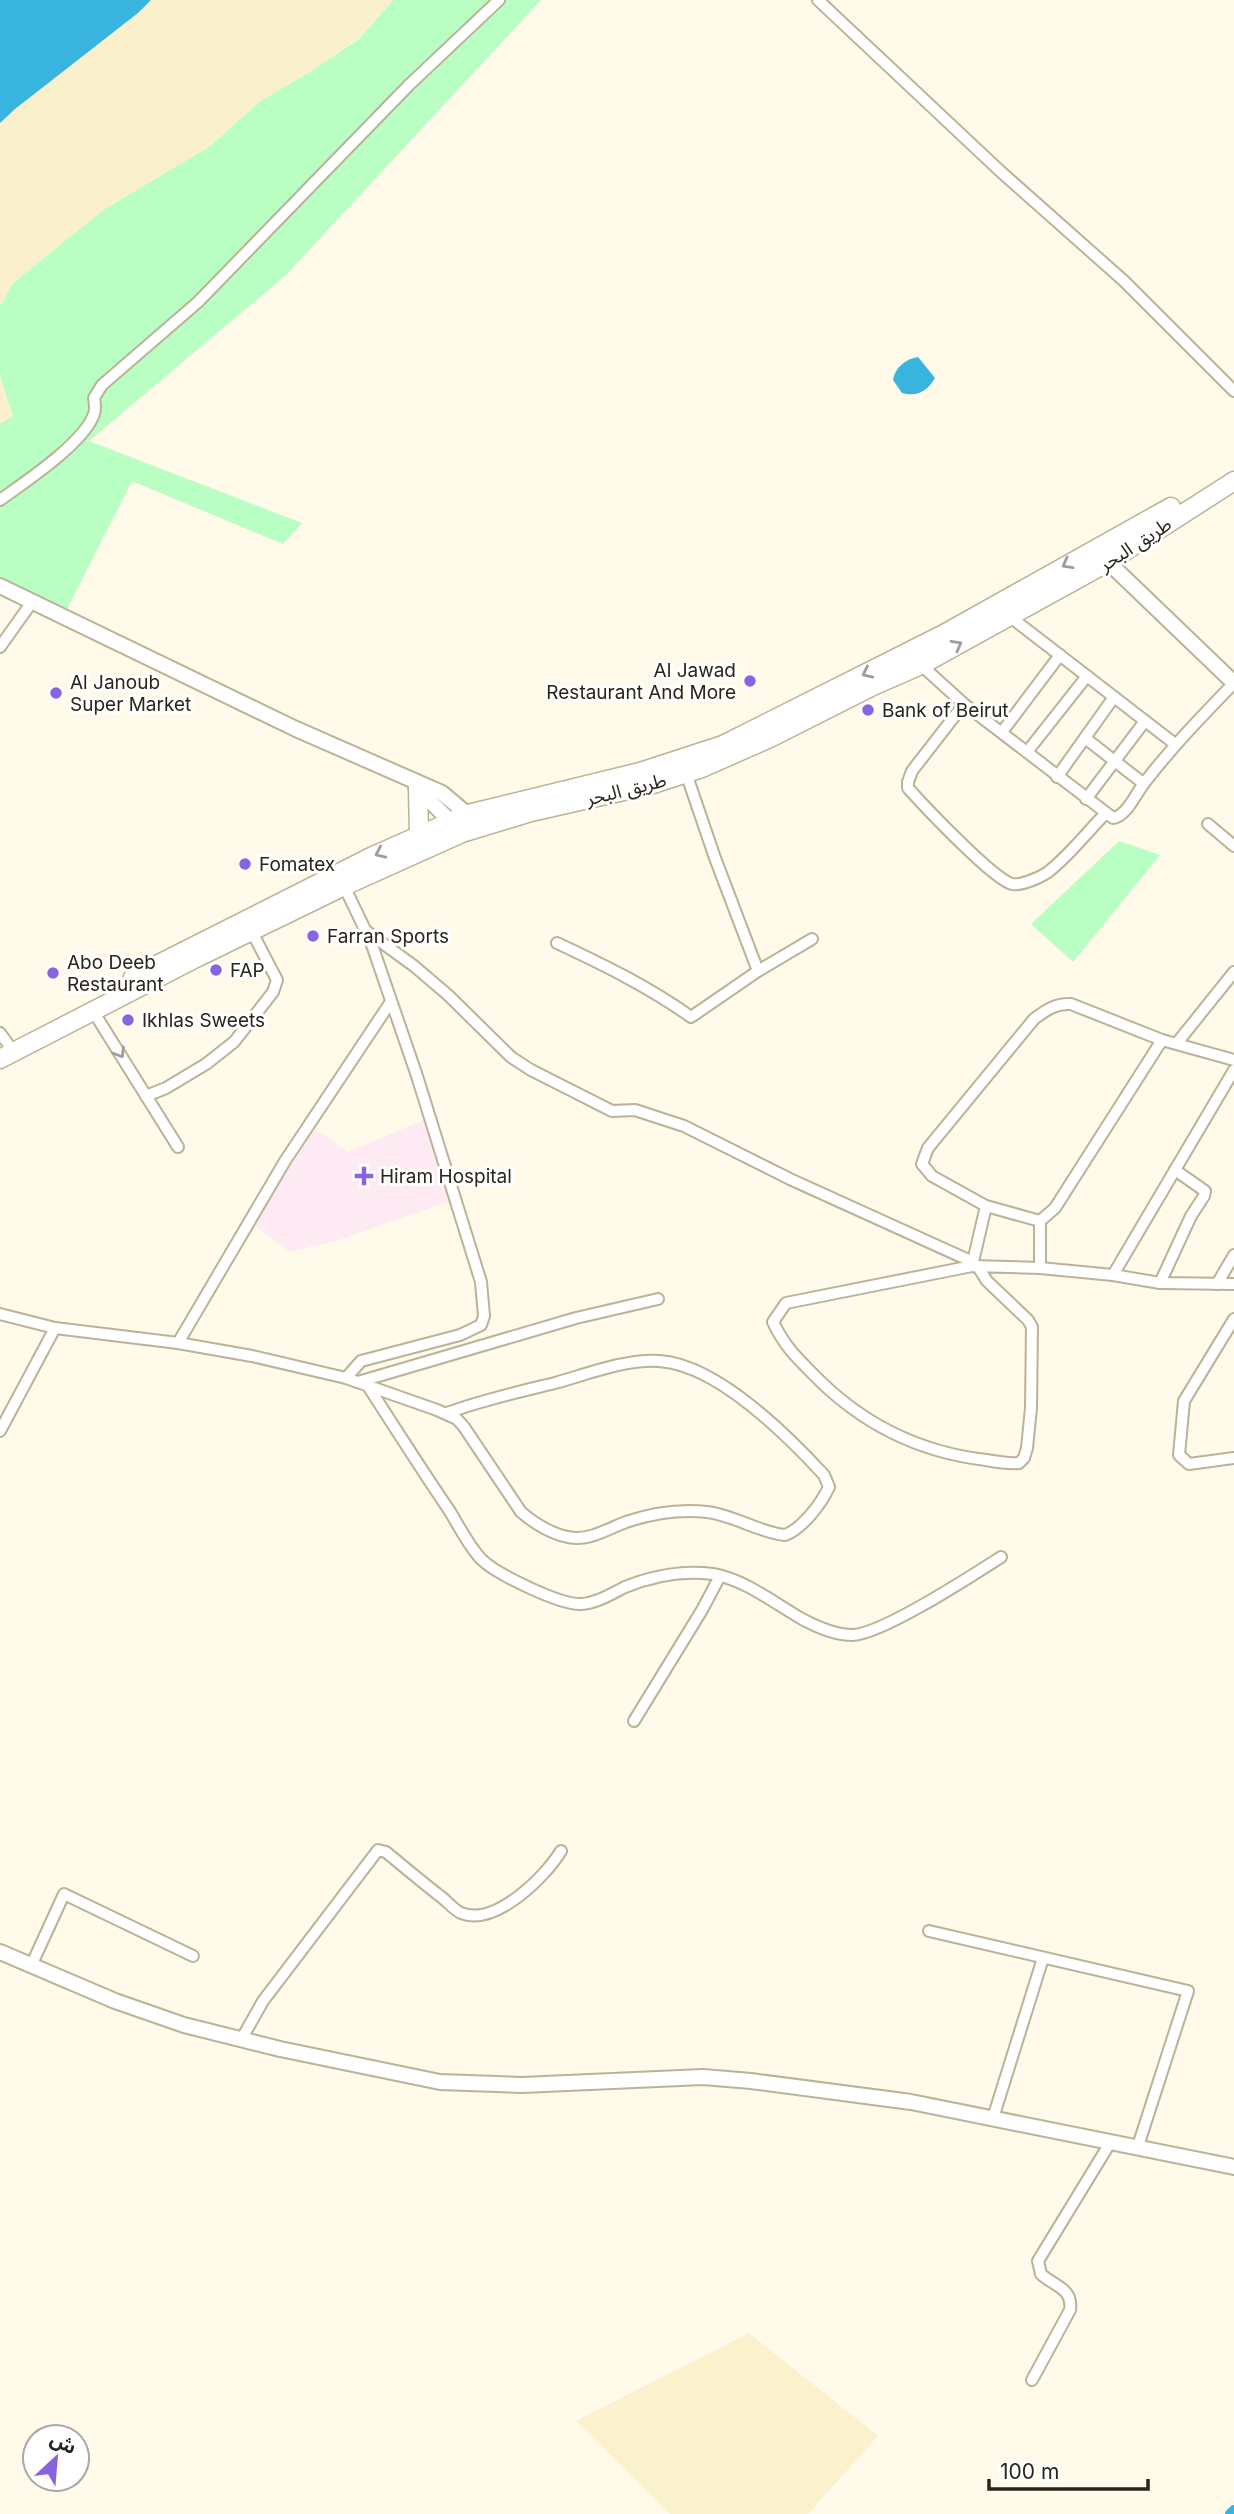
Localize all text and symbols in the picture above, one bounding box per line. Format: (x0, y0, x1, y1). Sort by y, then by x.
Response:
street label: طريق البحر (1094, 512, 1176, 577)
one-way arrow (1062, 556, 1074, 569)
one-way arrow (950, 640, 962, 653)
place label: Al Jawad Restaurant And More (546, 659, 736, 704)
one-way arrow (862, 664, 874, 678)
place label: Al Janoub Super Market (70, 671, 191, 716)
marker: Al Jawad Restaurant And More (742, 673, 758, 689)
marker: Al Janoub Super Market (48, 685, 64, 701)
place label: Bank of Beirut (882, 699, 1009, 722)
marker: Bank of Beirut (860, 702, 876, 718)
street label: طريق البحر (583, 768, 669, 811)
one-way arrow (375, 844, 388, 858)
place label: Fomatex (259, 853, 335, 876)
marker: Fomatex (237, 856, 253, 872)
place label: Farran Sports (327, 925, 449, 948)
marker: Farran Sports (305, 928, 321, 944)
place label: Abo Deeb Restaurant (67, 951, 164, 996)
place label: FAP (230, 959, 265, 982)
marker: FAP (208, 962, 224, 978)
marker: Abo Deeb Restaurant (45, 965, 61, 981)
place label: Ikhlas Sweets (142, 1009, 265, 1032)
marker: Ikhlas Sweets (120, 1012, 136, 1028)
one-way arrow (111, 1046, 124, 1059)
place label: Hiram Hospital (380, 1165, 512, 1188)
marker: Hiram Hospital (354, 1166, 374, 1186)
north arrow (21, 2423, 91, 2493)
text: ش (46, 2427, 80, 2459)
scale bar (989, 2448, 1148, 2492)
text: 100 m (1000, 2459, 1059, 2484)

